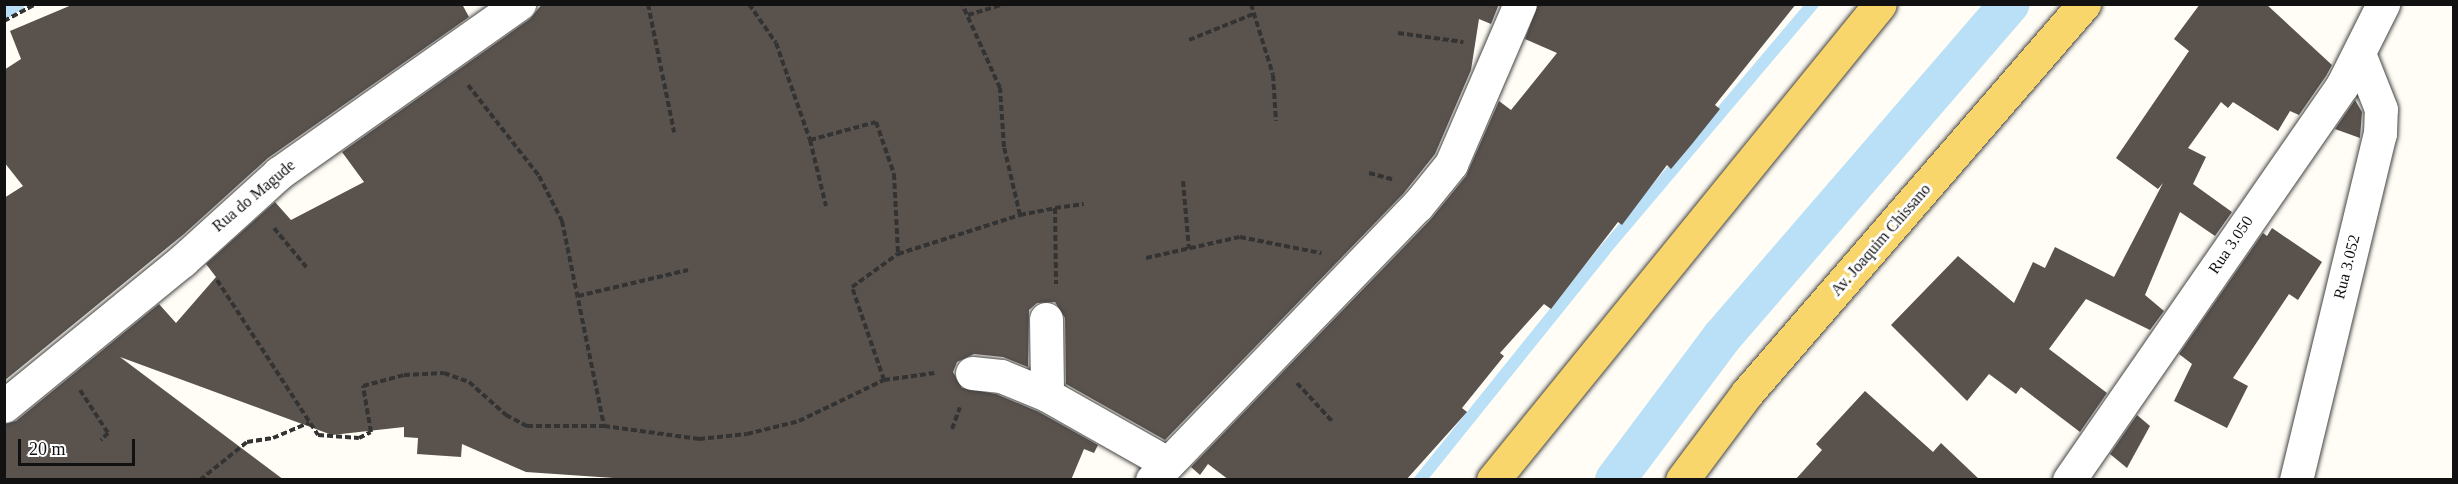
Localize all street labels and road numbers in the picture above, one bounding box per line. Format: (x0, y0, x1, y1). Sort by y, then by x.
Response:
street label: Rua do Magude (209, 156, 299, 236)
street label: Av. Joaquim Chissano (1827, 180, 1935, 300)
street label: Rua 3.050 (2205, 212, 2257, 278)
street label: Rua 3.052 (2330, 233, 2364, 301)

